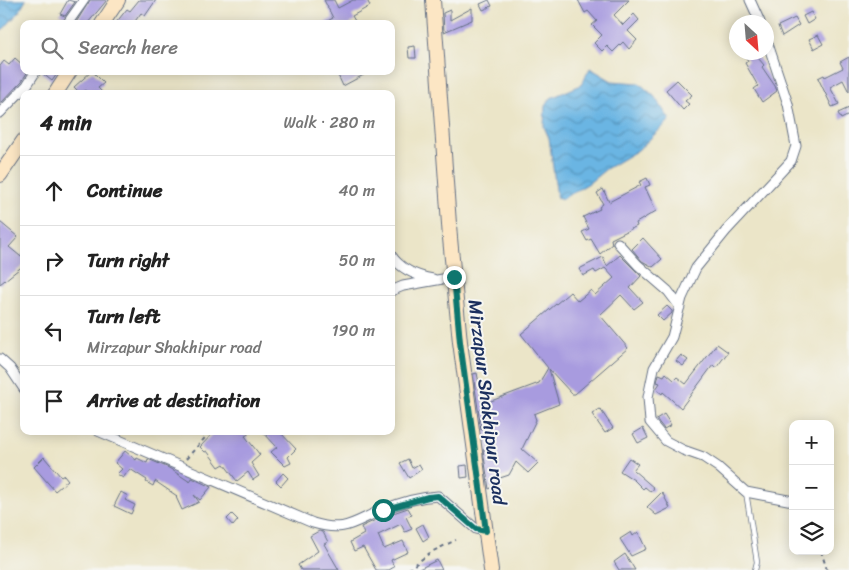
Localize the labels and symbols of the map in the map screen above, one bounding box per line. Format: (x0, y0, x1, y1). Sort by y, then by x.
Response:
north arrow (729, 15, 774, 60)
route end (443, 266, 466, 289)
street label: Mirzapur Shakhipur road (459, 297, 517, 508)
route start (372, 499, 395, 522)

